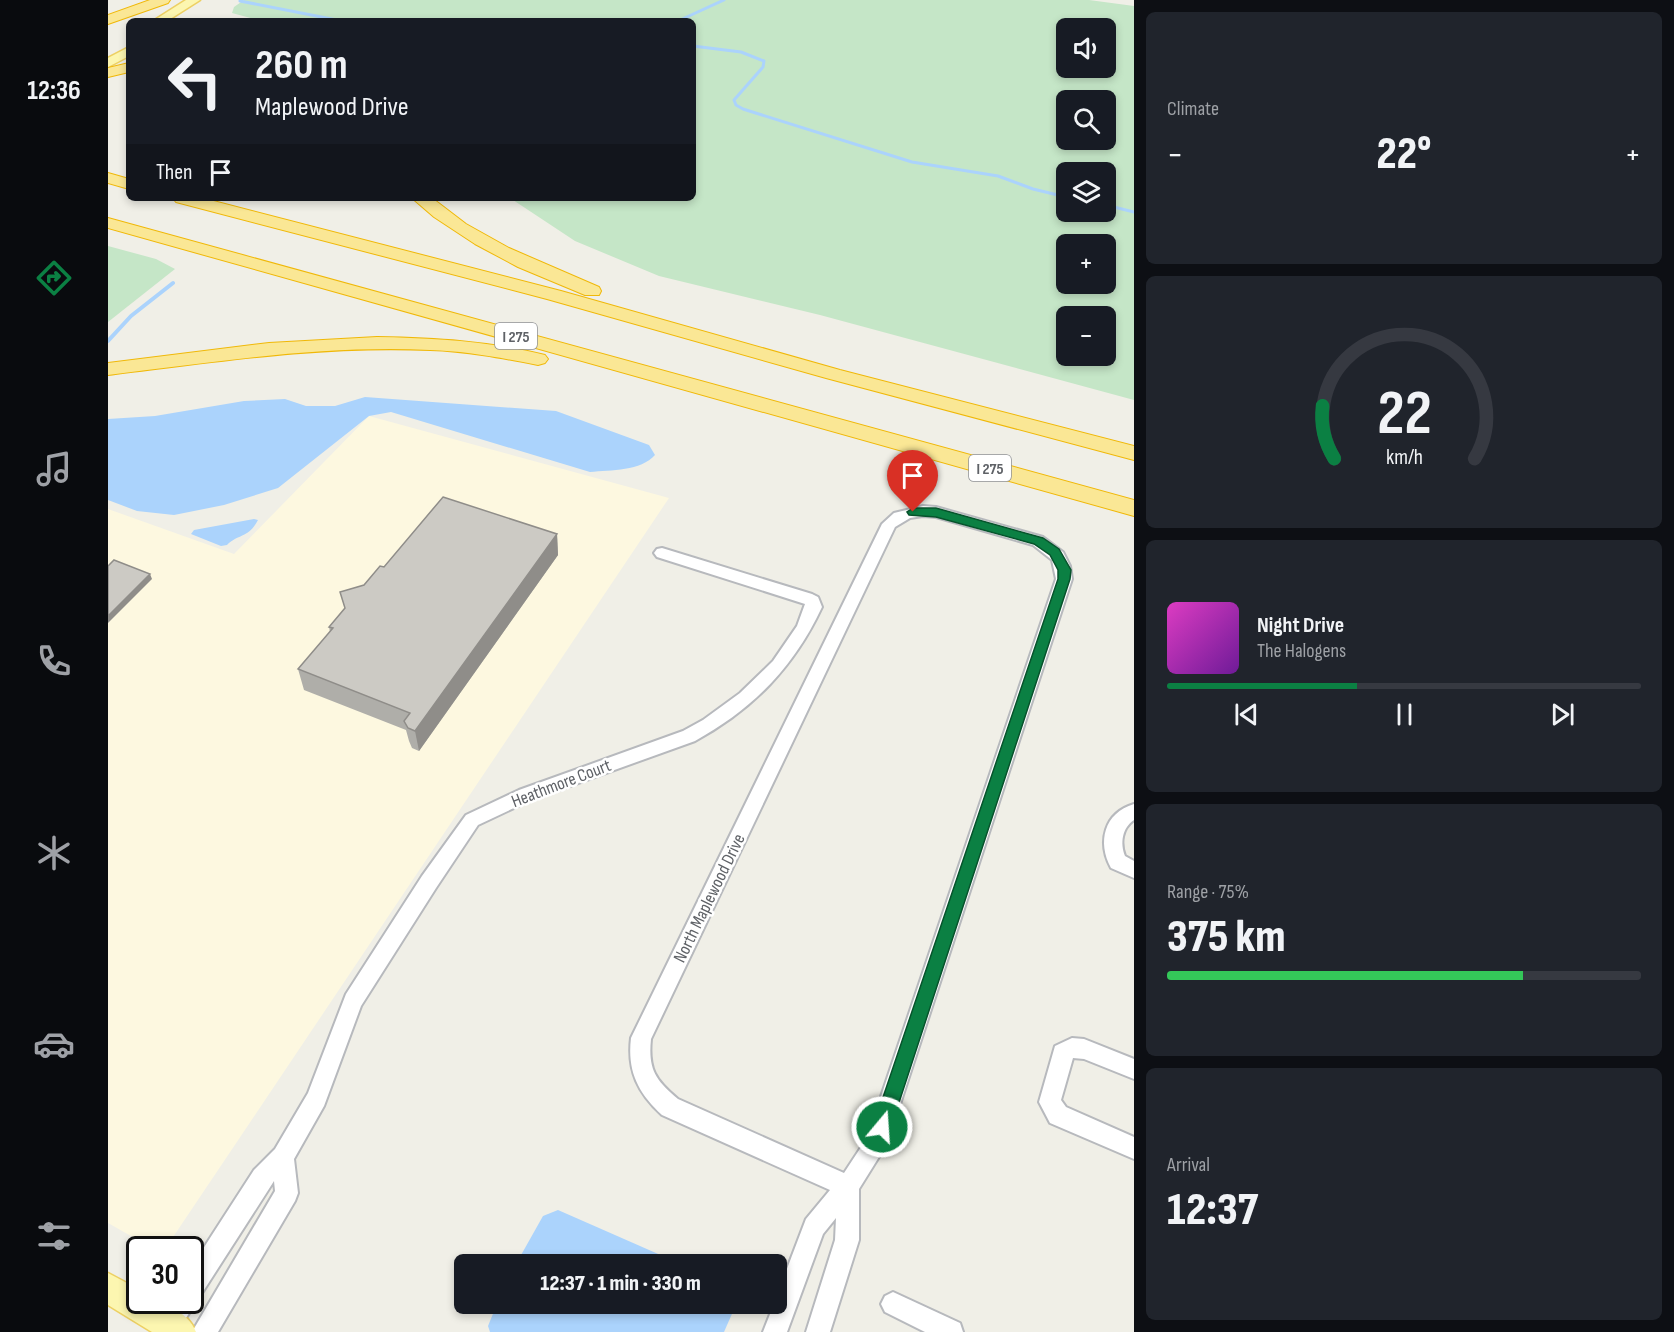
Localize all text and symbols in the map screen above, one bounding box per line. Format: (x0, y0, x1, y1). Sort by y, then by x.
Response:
map controls (1056, 18, 1116, 366)
button: sound (1056, 18, 1116, 78)
text: 260 m (255, 40, 348, 91)
icon: left (156, 42, 234, 120)
text: 12:36 (27, 75, 81, 107)
button: search (1056, 90, 1116, 150)
text: Maplewood Drive (255, 91, 409, 123)
text: Climate (1167, 97, 1219, 121)
text: 22° (1376, 127, 1432, 182)
text: − (1167, 135, 1183, 175)
text: + (1625, 135, 1641, 175)
icon: arrive (204, 156, 237, 189)
text: Then (156, 159, 192, 186)
button: layers (1056, 162, 1116, 222)
button: + (1056, 234, 1116, 294)
icon: directions (33, 257, 75, 299)
button: − (1056, 306, 1116, 366)
road number: I 275 (495, 323, 537, 349)
text: 22 (1377, 377, 1431, 452)
text: km/h (1385, 445, 1423, 470)
icon: music (33, 448, 75, 490)
pin (887, 450, 938, 512)
road number: I 275 (969, 455, 1011, 481)
icon: arrive (896, 459, 929, 492)
text: Night Drive (1257, 612, 1344, 639)
text: The Halogens (1257, 639, 1346, 663)
icon: phone (33, 640, 75, 682)
icon: previous (1230, 698, 1263, 731)
icon: pause (1388, 698, 1421, 731)
icon: next (1546, 698, 1579, 731)
street label: Heathmore Court (508, 755, 614, 812)
street label: North Maplewood Drive (669, 830, 750, 966)
icon: climate (33, 832, 75, 874)
text: Range · 75% (1167, 880, 1249, 904)
text: 375 km (1167, 910, 1286, 965)
icon: car (33, 1023, 75, 1065)
position arrow (850, 1095, 914, 1159)
text: Arrival (1167, 1153, 1210, 1177)
text: 12:37 (1167, 1183, 1258, 1238)
icon: filters (33, 1215, 75, 1257)
speed limit sign: 30 (126, 1236, 204, 1314)
text: 12:37 · 1 min · 330 m (540, 1270, 701, 1297)

